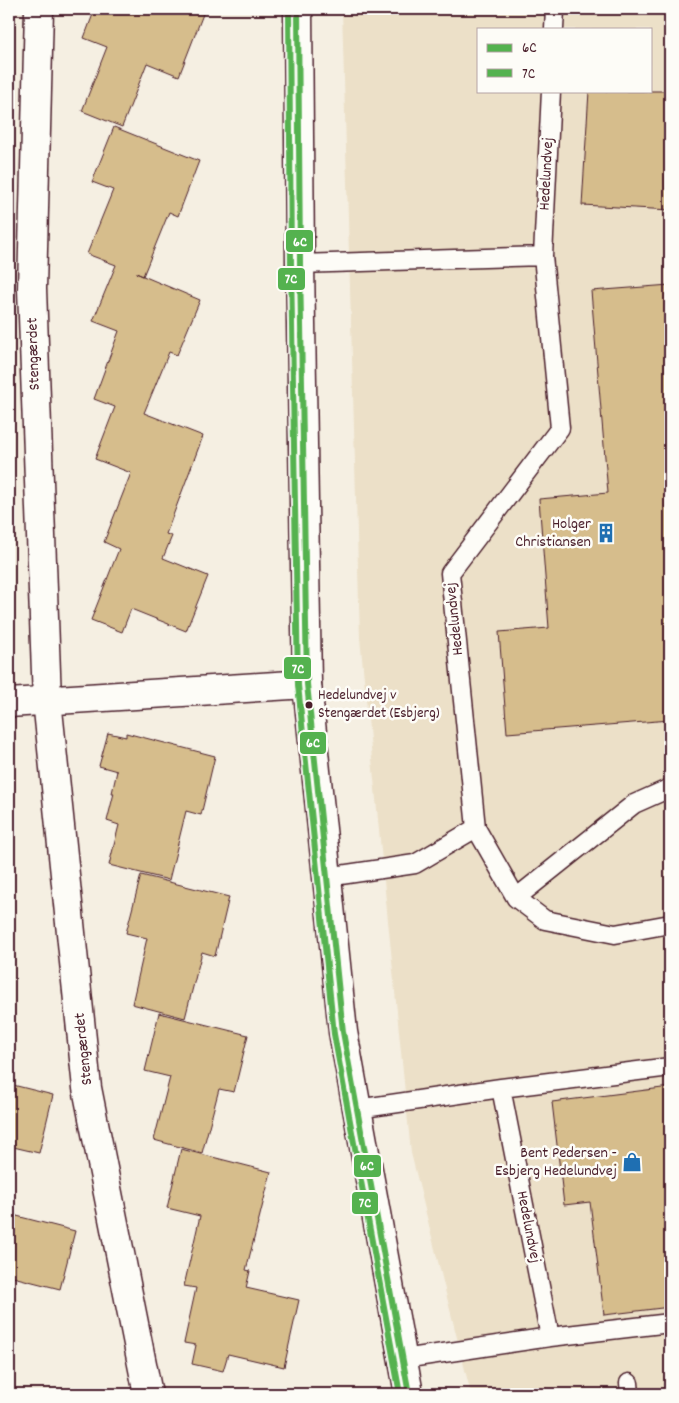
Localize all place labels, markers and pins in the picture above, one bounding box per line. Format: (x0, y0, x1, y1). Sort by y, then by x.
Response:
place label: Holger Christiansen (515, 513, 591, 554)
building icon: Holger Christiansen (595, 522, 617, 544)
place label: Hedelundvej v Stengærdet (Esbjerg) (318, 685, 440, 725)
marker: Hedelundvej v Stengærdet (Esbjerg) (304, 700, 314, 710)
place label: Bent Pedersen - Esbjerg Hedelundvej (495, 1142, 617, 1183)
shop icon: Bent Pedersen - Esbjerg Hedelundvej (621, 1151, 643, 1173)

